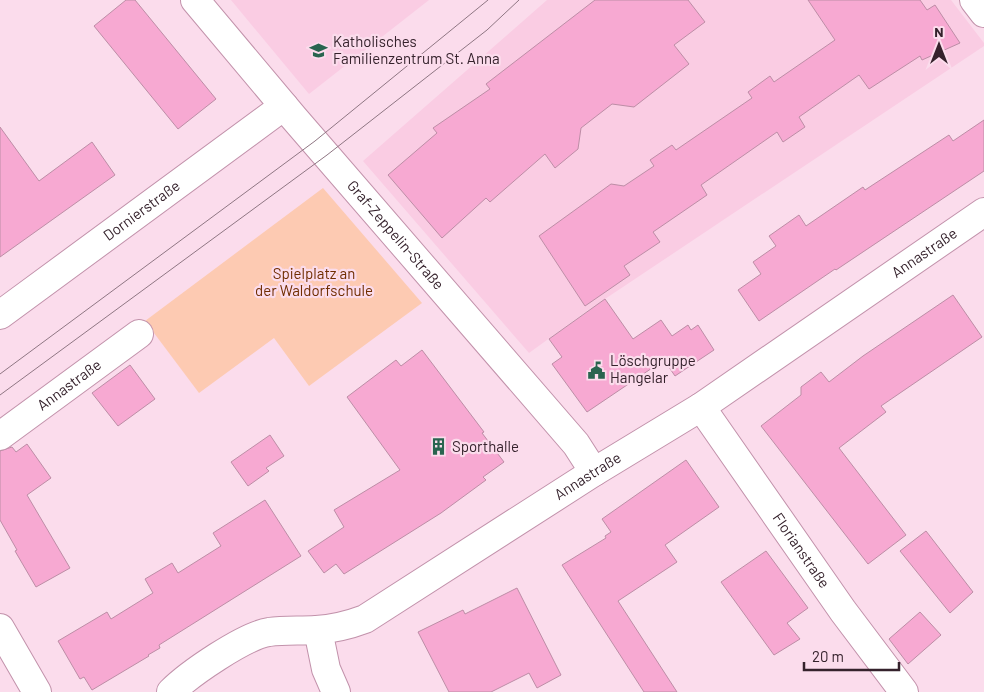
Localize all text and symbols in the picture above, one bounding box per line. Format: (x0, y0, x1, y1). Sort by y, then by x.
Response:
north arrow (914, 20, 964, 70)
text: N (934, 23, 944, 40)
place label: Katholisches Familienzentrum St. Anna (333, 32, 500, 67)
school or university icon: Katholisches Familienzentrum St. Anna (309, 41, 329, 61)
street label: Dornierstraße (99, 176, 183, 244)
street label: Graf-Zeppelin-Straße (344, 176, 448, 293)
street label: Annastraße (888, 223, 960, 281)
park label: Spielplatz an der Waldorfschule (255, 264, 373, 299)
place label: Löschgruppe Hangelar (610, 351, 696, 386)
street label: Annastraße (33, 355, 104, 414)
public building icon: Löschgruppe Hangelar (586, 360, 606, 380)
building icon: Sporthalle (428, 437, 448, 457)
place label: Sporthalle (452, 437, 519, 455)
street label: Annastraße (551, 448, 624, 503)
street label: Florianstraße (769, 509, 834, 591)
scale bar (804, 640, 899, 672)
text: 20 m (812, 647, 844, 665)

